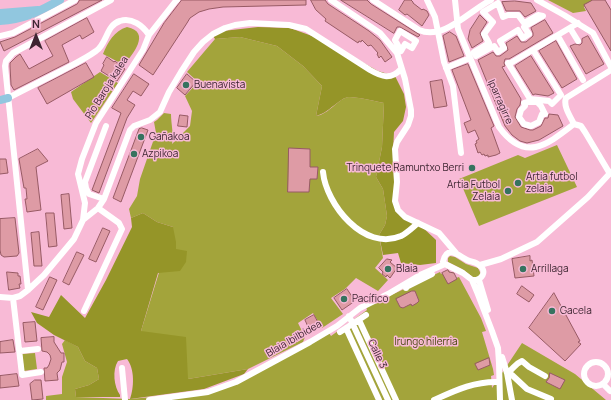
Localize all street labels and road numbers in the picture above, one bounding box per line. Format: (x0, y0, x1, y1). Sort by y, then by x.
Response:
street label: Pío Baroja kalea (83, 54, 131, 122)
street label: Iparragirre (485, 78, 515, 126)
street label: Blaia Ibilbidea (264, 318, 324, 360)
street label: Calle 3 (365, 338, 389, 370)

